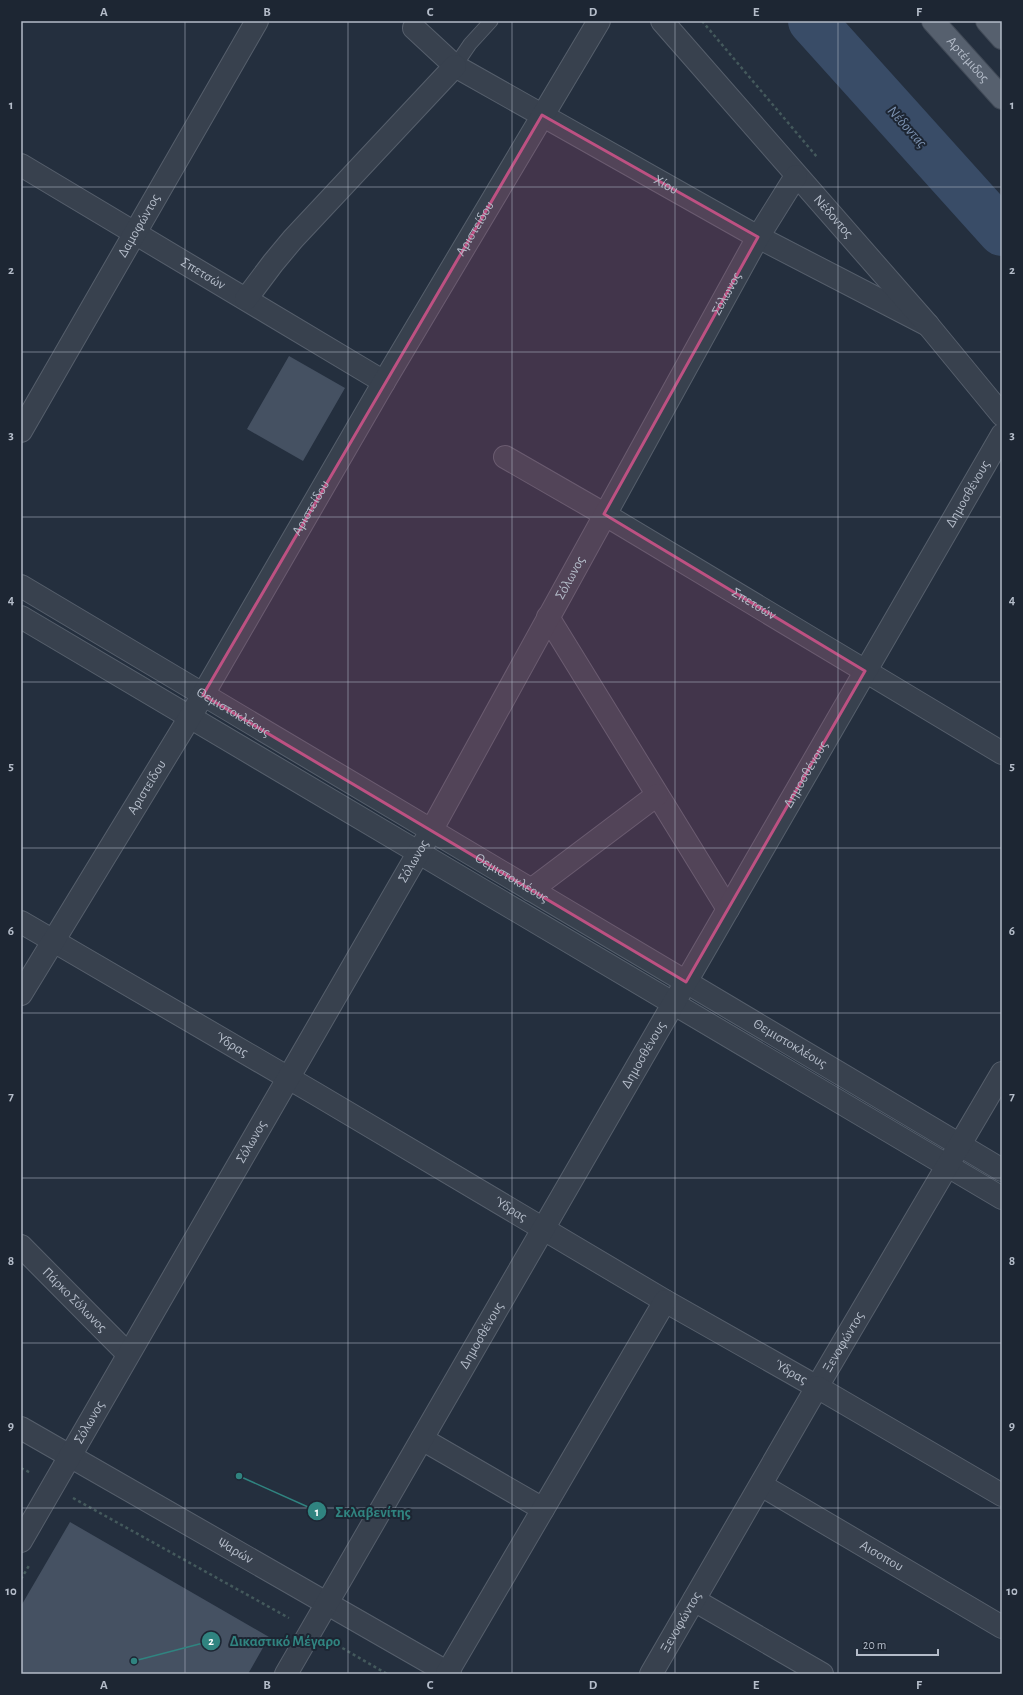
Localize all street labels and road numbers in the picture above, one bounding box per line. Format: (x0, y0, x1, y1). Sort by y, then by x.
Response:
street label: Αρτέμιδος (944, 34, 992, 86)
street label: Χίου (651, 173, 680, 197)
street label: Δαμοφώντος (116, 191, 163, 260)
street label: Νέδοντος (811, 192, 856, 241)
street label: Αριστείδου (454, 199, 497, 259)
street label: Σπετσών (178, 255, 228, 292)
street label: Σόλωνος (709, 269, 744, 318)
street label: Δημοσθένους (943, 458, 993, 530)
street label: Αριστείδου (290, 478, 332, 538)
street label: Σόλωνος (553, 553, 588, 602)
street label: Σπετσών (729, 585, 779, 623)
street label: Θεμιστοκλέους (194, 685, 273, 740)
street label: Δημοσθένους (781, 738, 831, 810)
street label: Αριστείδου (125, 758, 169, 817)
street label: Σόλωνος (396, 837, 432, 885)
street label: Θεμιστοκλέους (472, 851, 551, 906)
street label: Θεμιστοκλέους (751, 1017, 830, 1071)
street label: Δημοσθένους (619, 1019, 669, 1091)
street label: Ύδρας (213, 1030, 251, 1060)
street label: Σόλωνος (234, 1118, 270, 1166)
street label: Ύδρας (492, 1195, 530, 1225)
street label: Πάρκο Σόλωνος (40, 1265, 110, 1335)
street label: Δημοσθένους (457, 1299, 507, 1371)
street label: Ξενοφώντος (820, 1309, 867, 1375)
street label: Ύδρας (772, 1358, 810, 1387)
street label: Σόλωνος (72, 1398, 108, 1446)
street label: Ψαρών (215, 1535, 256, 1567)
street label: Αισοπου (858, 1538, 906, 1574)
street label: Ξενοφώντος (658, 1589, 704, 1655)

